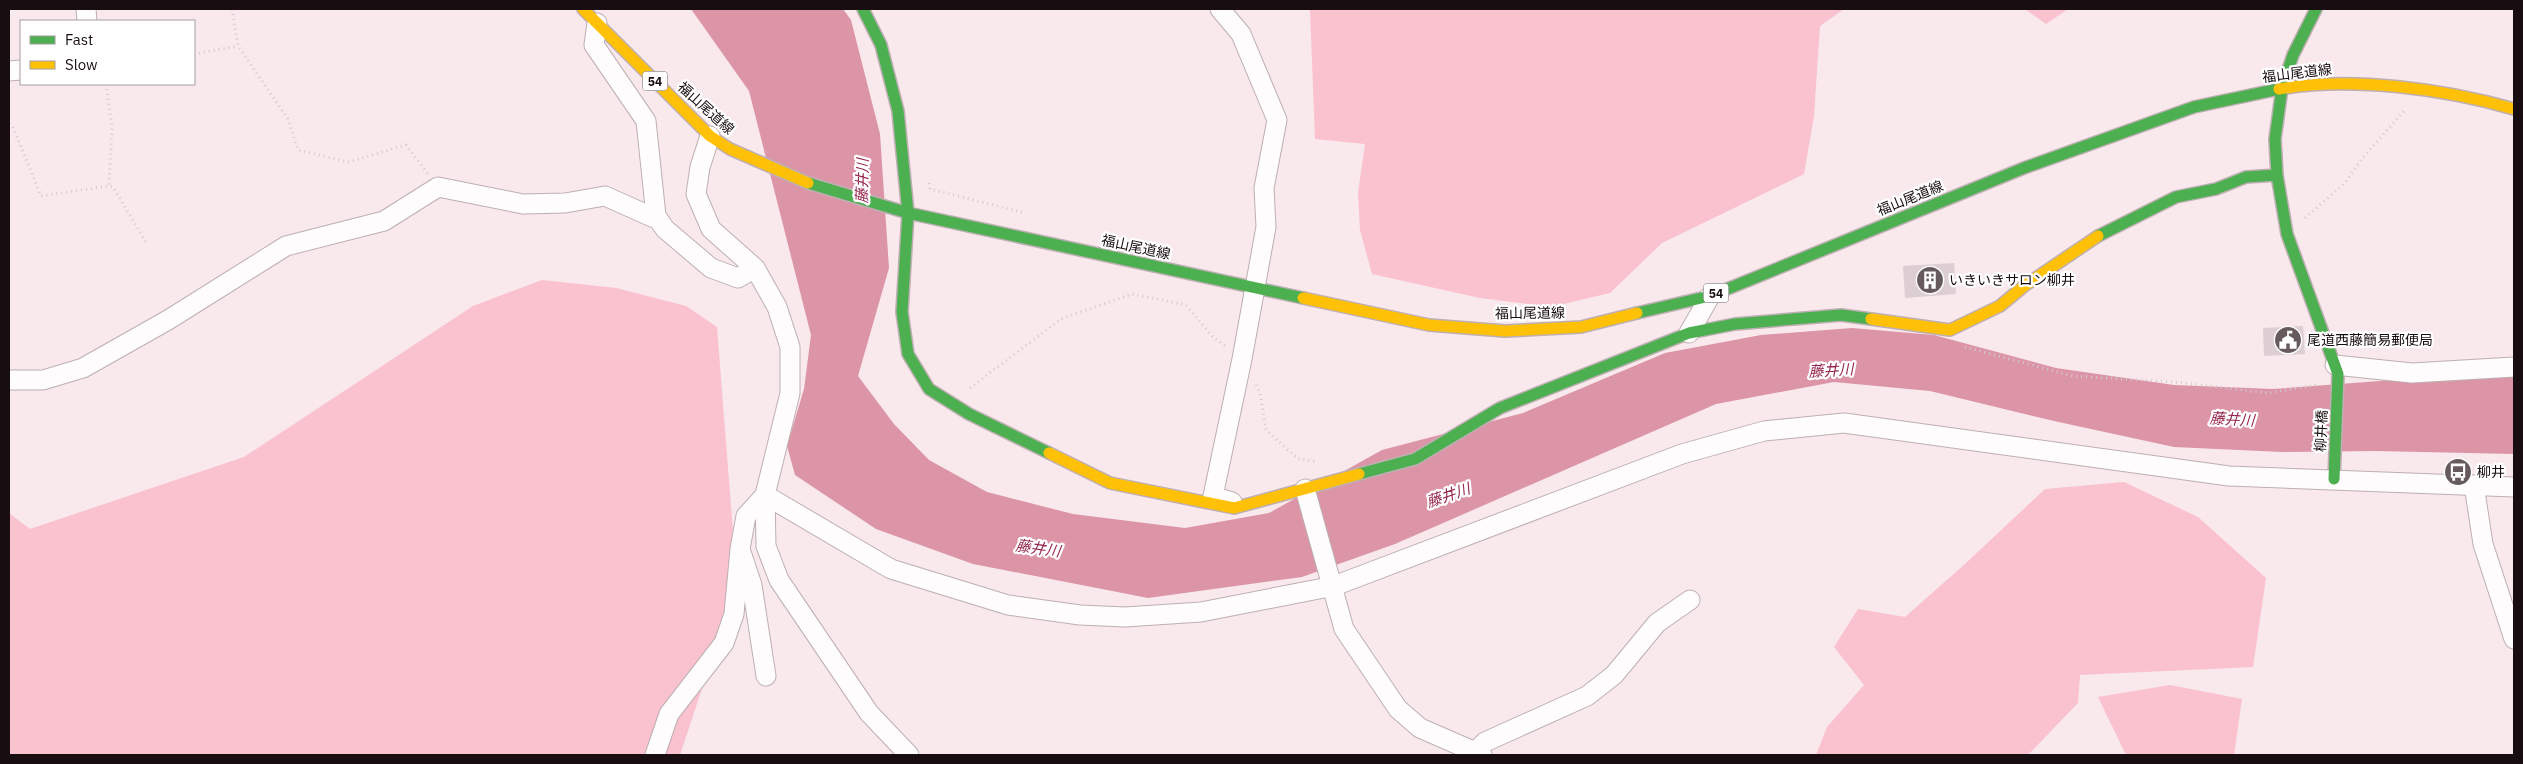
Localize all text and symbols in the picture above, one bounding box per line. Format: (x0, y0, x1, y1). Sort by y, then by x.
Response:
legend (20, 20, 195, 85)
text: Fast (65, 30, 93, 49)
text: Slow (65, 55, 98, 74)
street label: 福山尾道線 (2261, 60, 2333, 86)
road number: 54 (642, 72, 668, 90)
street label: 福山尾道線 (674, 78, 738, 138)
water label: 藤井川 (852, 156, 872, 204)
street label: 福山尾道線 (1874, 177, 1946, 219)
street label: 福山尾道線 (1100, 231, 1172, 263)
building icon: いきいきサロン柳井 (1915, 265, 1945, 295)
place label: いきいきサロン柳井 (1949, 271, 2075, 289)
road number: 54 (1704, 284, 1728, 302)
street label: 福山尾道線 (1495, 303, 1565, 323)
public building icon: 尾道西藤簡易郵便局 (2273, 325, 2303, 355)
place label: 尾道西藤簡易郵便局 (2307, 331, 2433, 349)
water label: 藤井川 (1808, 359, 1856, 381)
water label: 藤井川 (2209, 408, 2257, 430)
street label: 柳井橋 (2311, 410, 2331, 452)
bus stop icon: 柳井 (2443, 457, 2473, 487)
place label: 柳井 (2477, 463, 2505, 481)
water label: 藤井川 (1424, 478, 1474, 511)
water label: 藤井川 (1014, 535, 1064, 561)

